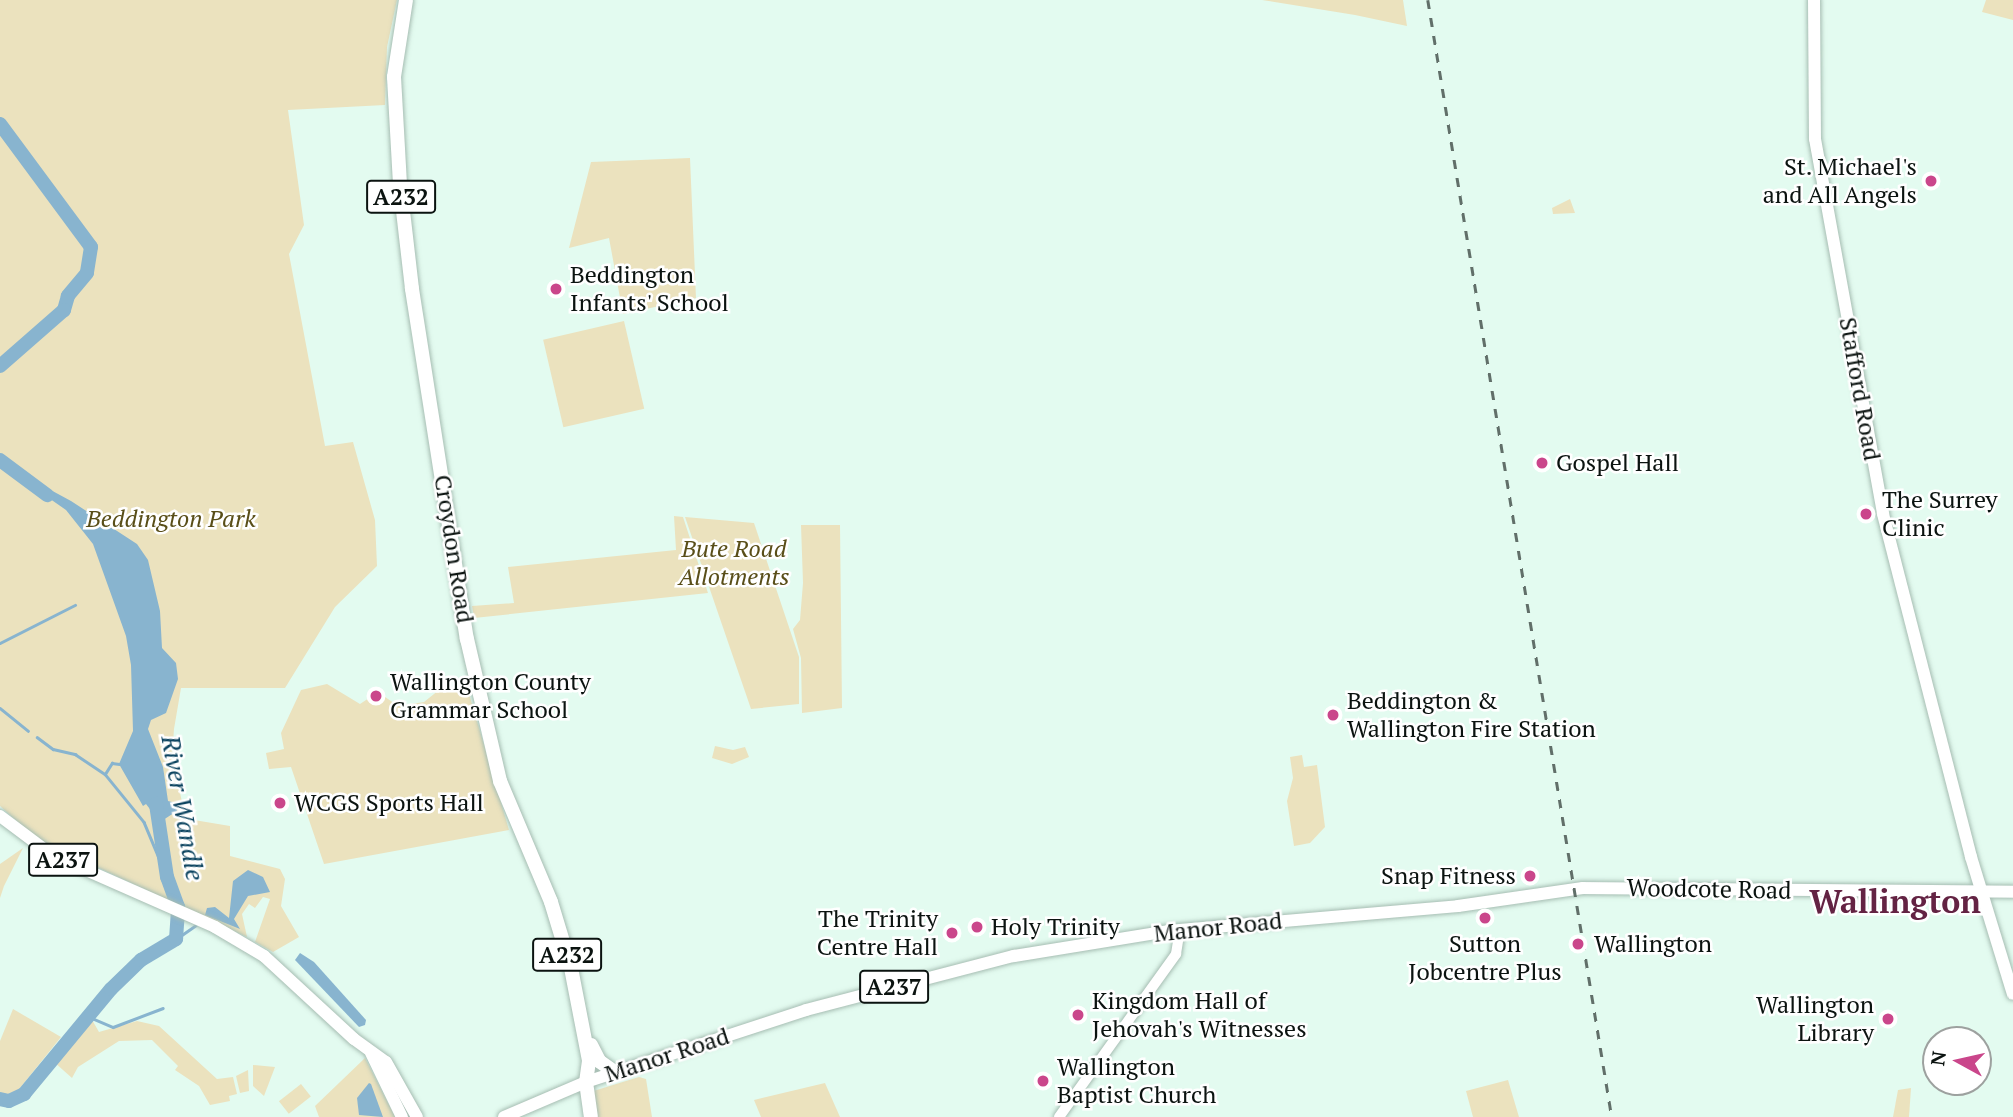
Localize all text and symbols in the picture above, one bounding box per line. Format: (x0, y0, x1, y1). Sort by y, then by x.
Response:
place label: St. Michael's and All Angels (1762, 153, 1917, 209)
marker: St. Michael's and All Angels (1923, 173, 1939, 189)
road number: A232 (366, 178, 436, 216)
place label: Beddington Infants' School (570, 261, 730, 317)
marker: Beddington Infants' School (548, 281, 564, 297)
street label: Stafford Road (1833, 315, 1887, 463)
place label: Gospel Hall (1556, 449, 1679, 477)
marker: Gospel Hall (1534, 455, 1550, 471)
street label: Croydon Road (428, 473, 480, 625)
place label: The Surrey Clinic (1882, 486, 1998, 542)
marker: The Surrey Clinic (1856, 504, 1876, 524)
park label: Beddington Park (86, 505, 256, 533)
park label: Bute Road Allotments (678, 535, 790, 591)
place label: Wallington County Grammar School (390, 668, 591, 724)
place label: Beddington & Wallington Fire Station (1347, 687, 1596, 743)
marker: Wallington County Grammar School (368, 688, 384, 704)
marker: Beddington & Wallington Fire Station (1325, 707, 1341, 723)
water label: River Wandle (155, 733, 211, 883)
place label: WCGS Sports Hall (294, 789, 484, 817)
marker: WCGS Sports Hall (272, 795, 288, 811)
road number: A237 (28, 840, 98, 880)
place label: Snap Fitness (1381, 862, 1516, 890)
marker: Snap Fitness (1522, 868, 1538, 884)
street label: Woodcote Road (1626, 873, 1792, 905)
district label: Wallington (1809, 882, 1981, 920)
place label: The Trinity Centre Hall (817, 905, 938, 961)
street label: Manor Road (1152, 906, 1284, 948)
marker: Sutton Jobcentre Plus (1477, 910, 1493, 926)
place label: Holy Trinity (991, 913, 1120, 941)
marker: Holy Trinity (969, 919, 985, 935)
marker: The Trinity Centre Hall (944, 925, 960, 941)
place label: Sutton Jobcentre Plus (1408, 930, 1562, 986)
place label: Wallington (1594, 930, 1712, 958)
marker: Wallington (1568, 934, 1588, 954)
road number: A232 (532, 936, 602, 974)
road number: A237 (859, 968, 929, 1006)
place label: Kingdom Hall of Jehovah's Witnesses (1092, 987, 1307, 1043)
place label: Wallington Library (1756, 991, 1874, 1047)
marker: Kingdom Hall of Jehovah's Witnesses (1070, 1007, 1086, 1023)
marker: Wallington Library (1880, 1011, 1896, 1027)
street label: Manor Road (601, 1021, 733, 1089)
north arrow (1922, 1026, 1992, 1096)
text: N (1924, 1049, 1951, 1067)
place label: Wallington Baptist Church (1057, 1053, 1216, 1109)
marker: Wallington Baptist Church (1035, 1073, 1051, 1089)

